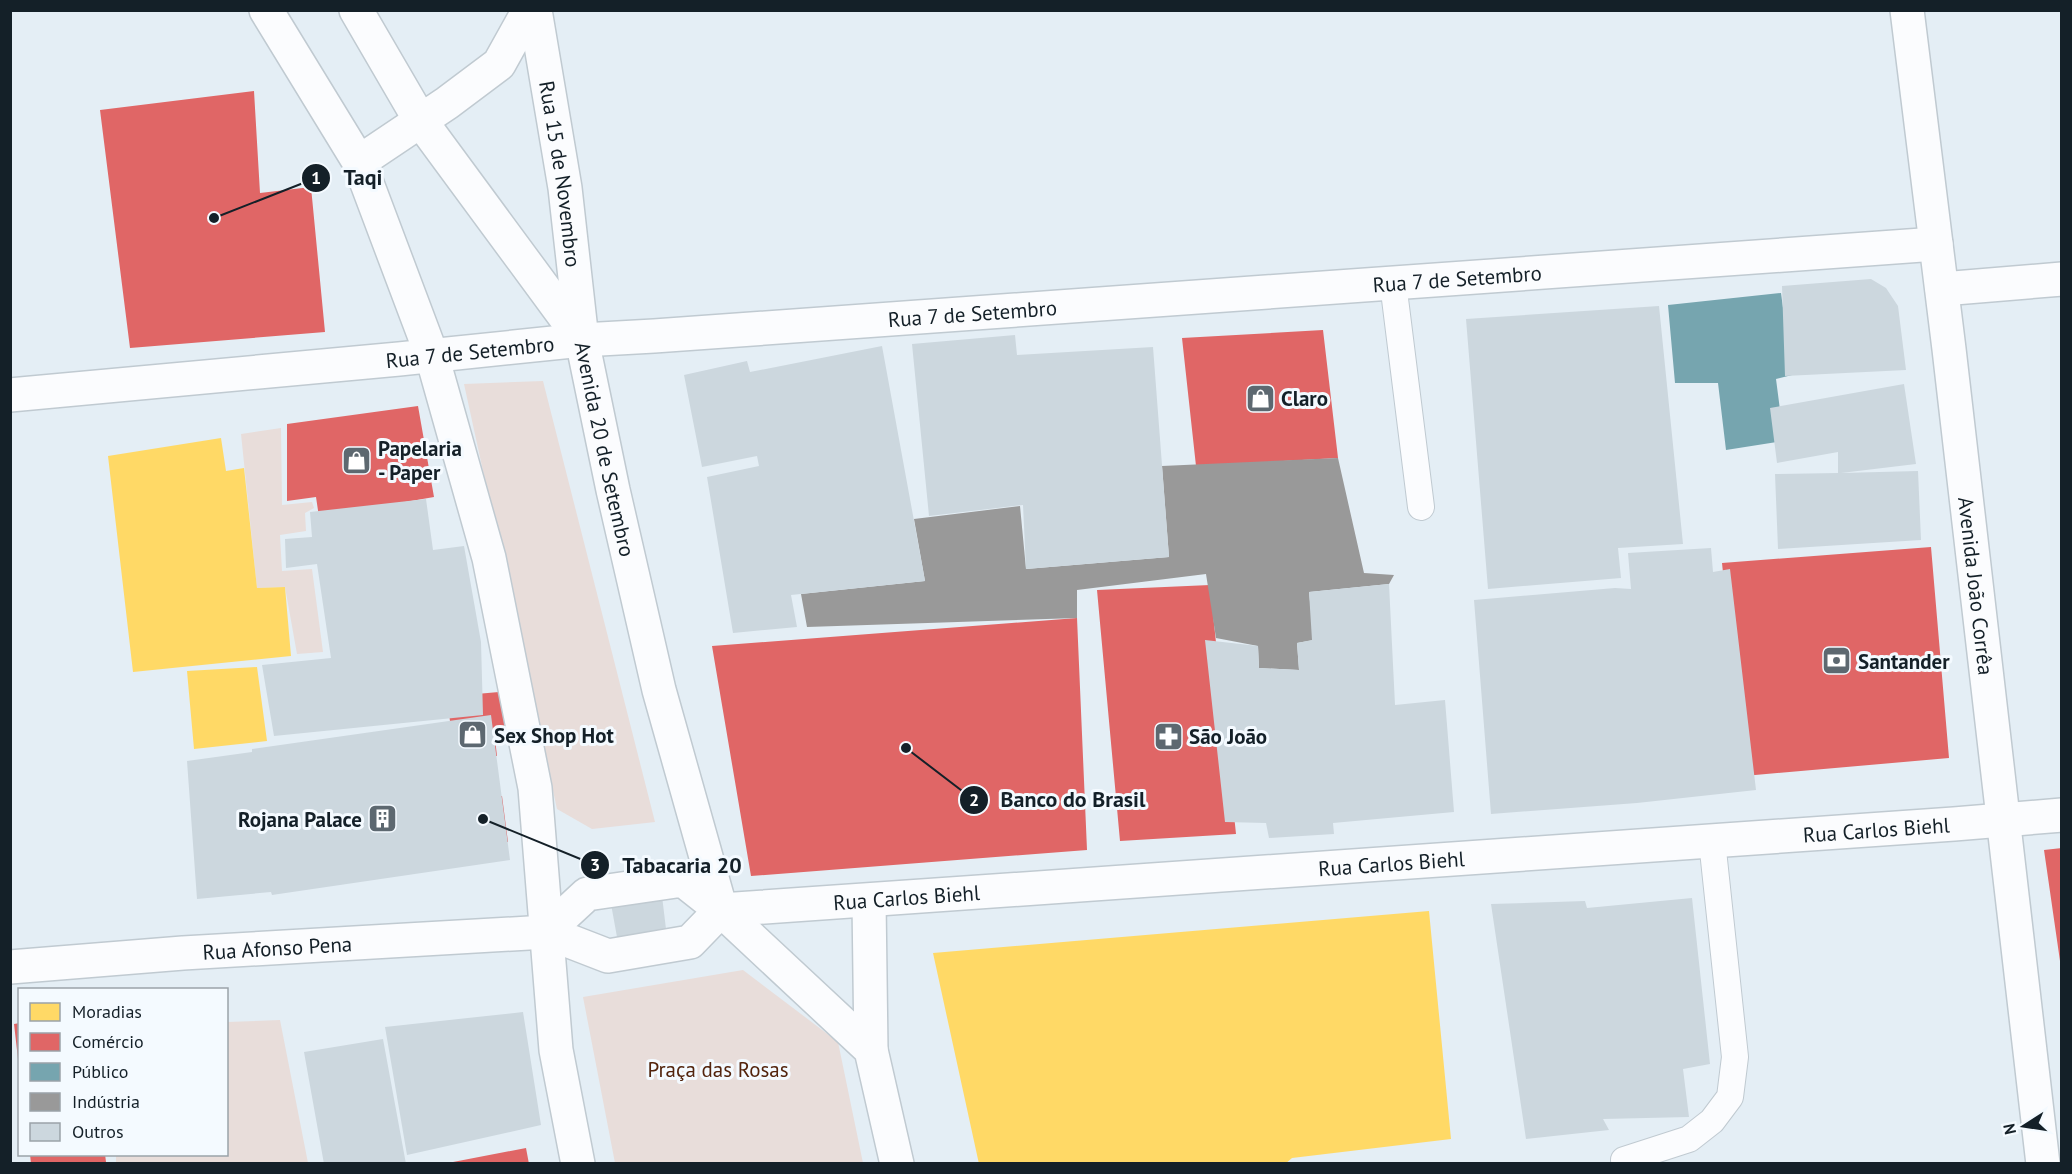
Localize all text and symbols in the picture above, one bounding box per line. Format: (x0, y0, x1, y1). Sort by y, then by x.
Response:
street label: Rua 15 de Novembro (534, 79, 587, 269)
callout: Taqi (301, 158, 394, 198)
text: Taqi (344, 163, 382, 191)
text: 1 (311, 166, 321, 189)
street label: Rua 7 de Setembro (1372, 259, 1543, 298)
street label: Rua 7 de Setembro (887, 294, 1058, 333)
street label: Rua 7 de Setembro (384, 329, 556, 374)
street label: Avenida 20 de Setembro (569, 339, 641, 559)
shop icon: Claro (1244, 382, 1276, 414)
place label: Claro (1281, 385, 1328, 412)
place label: Papelaria - Paper (378, 435, 462, 486)
shop icon: Papelaria - Paper (341, 444, 373, 476)
street label: Avenida João Corrêa (1953, 495, 2000, 676)
bank icon: Santander (1821, 645, 1853, 677)
place label: Santander (1858, 648, 1950, 675)
shop icon: Sex Shop Hot (457, 719, 489, 751)
pharmacy icon: São João (1152, 720, 1184, 752)
place label: Sex Shop Hot (494, 722, 615, 749)
place label: São João (1189, 723, 1267, 750)
callout: Banco do Brasil (959, 780, 1157, 820)
text: Banco do Brasil (1001, 785, 1146, 813)
text: 2 (969, 788, 979, 811)
building icon: Rojana Palace (367, 803, 399, 835)
place label: Rojana Palace (238, 806, 362, 833)
street label: Rua Carlos Biehl (1802, 811, 1950, 848)
callout: Tabacaria 20 (580, 845, 753, 885)
street label: Rua Carlos Biehl (1317, 845, 1466, 882)
text: Tabacaria 20 (622, 851, 742, 879)
text: 3 (590, 853, 600, 876)
street label: Rua Carlos Biehl (832, 878, 981, 916)
street label: Rua Afonso Pena (202, 930, 353, 965)
legend (18, 988, 228, 1156)
text: Moradias (72, 1000, 142, 1023)
text: Comércio (72, 1030, 144, 1053)
park label: Praça das Rosas (647, 1056, 789, 1083)
text: Público (72, 1060, 128, 1083)
text: Indústria (72, 1090, 140, 1113)
north arrow (1994, 1096, 2054, 1156)
text: Outros (72, 1120, 123, 1143)
text: N (1998, 1122, 2020, 1136)

